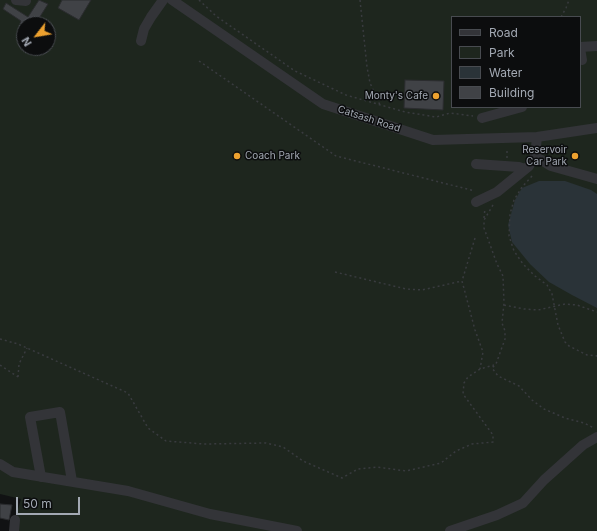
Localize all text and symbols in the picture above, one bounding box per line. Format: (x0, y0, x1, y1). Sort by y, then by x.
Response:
north arrow (16, 16, 56, 56)
legend (451, 16, 581, 108)
text: Road (489, 25, 518, 40)
text: N (18, 34, 35, 49)
text: Park (489, 45, 515, 60)
text: Water (489, 65, 522, 80)
text: Building (489, 85, 534, 100)
place label: Monty's Cafe (365, 90, 428, 102)
marker: Monty's Cafe (431, 91, 441, 101)
street label: Catsash Road (336, 103, 402, 135)
place label: Reservoir Car Park (522, 144, 567, 168)
place label: Coach Park (245, 150, 300, 162)
marker: Coach Park (232, 151, 242, 161)
marker: Reservoir Car Park (570, 151, 580, 161)
scale bar (18, 489, 82, 515)
text: 50 m (23, 496, 52, 511)

